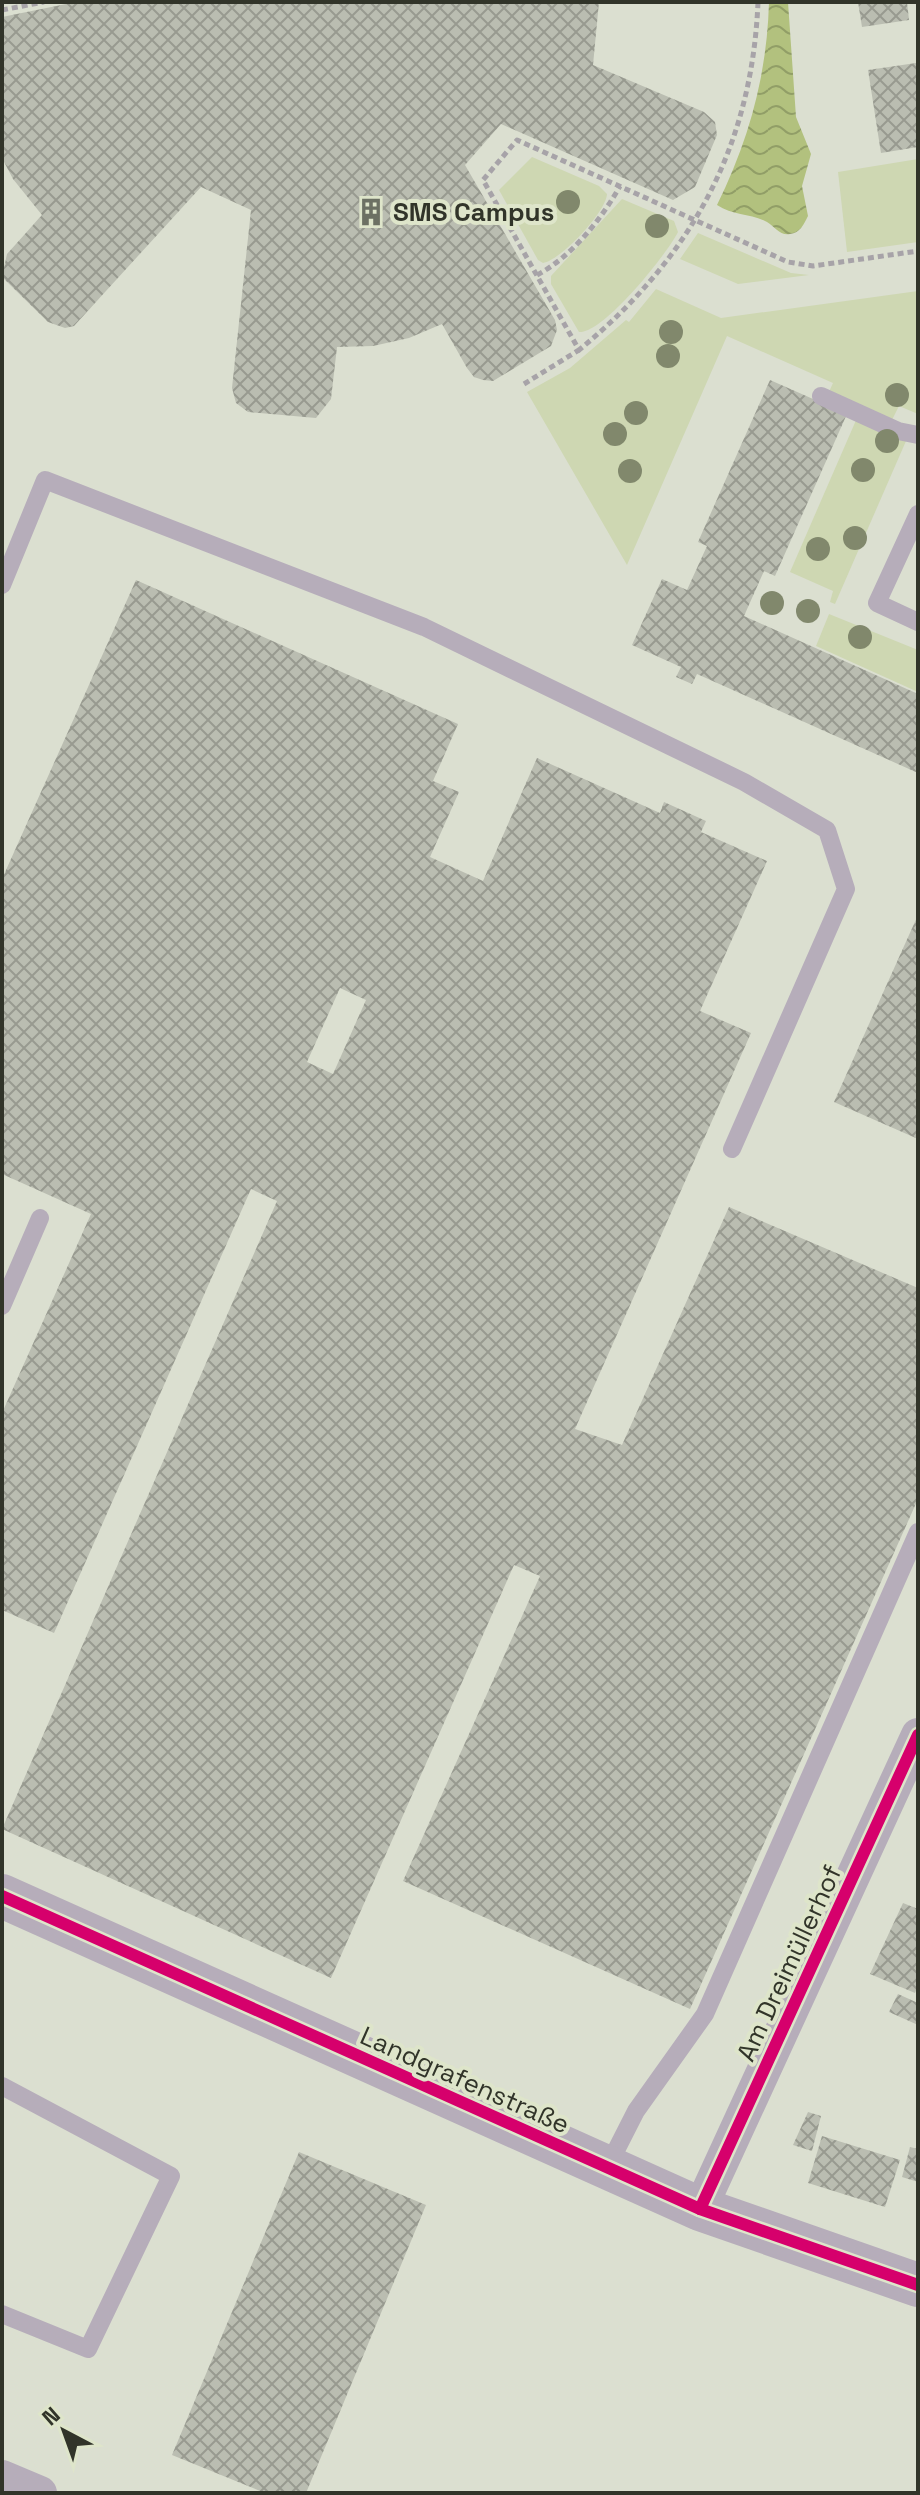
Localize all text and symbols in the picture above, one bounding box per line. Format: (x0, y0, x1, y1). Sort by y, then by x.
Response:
place label: SMS Campus (393, 195, 554, 229)
building icon: SMS Campus (356, 197, 386, 227)
street label: Am Dreimüllerhof (729, 1859, 849, 2067)
street label: Landgrafenstraße (355, 2019, 575, 2141)
north arrow (24, 2391, 104, 2471)
text: N (36, 2401, 66, 2431)

